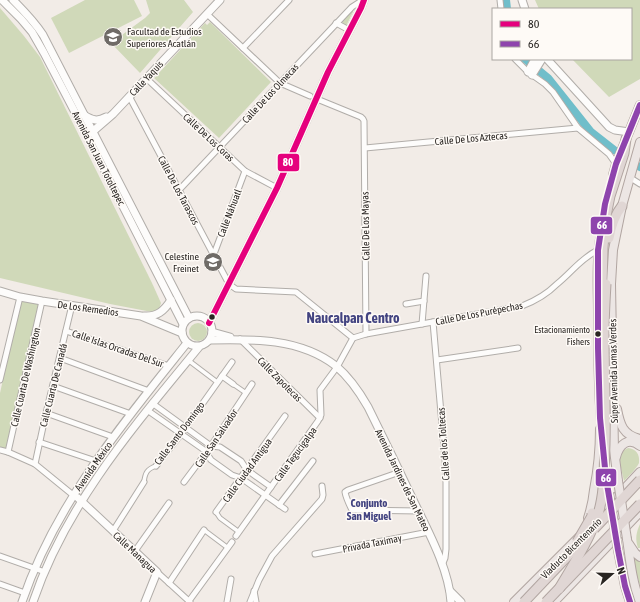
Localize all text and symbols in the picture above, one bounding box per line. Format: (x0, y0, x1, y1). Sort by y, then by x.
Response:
legend (492, 8, 632, 60)
text: 80 (528, 17, 540, 31)
school or university icon: Facultad de Estudios Superiores Acatlán (102, 26, 124, 48)
place label: Facultad de Estudios Superiores Acatlán (127, 26, 202, 49)
text: 66 (528, 37, 540, 51)
street label: Calle Yaquis (127, 58, 166, 98)
street label: Calle De Los Olmecas (240, 61, 301, 125)
street label: Avenida San Juan Totoltepec (70, 109, 127, 207)
street label: Calle De Los Coras (181, 111, 237, 164)
street label: Calle De Los Aztecas (434, 130, 508, 147)
line badge: 80 (277, 153, 300, 172)
street label: Calle De Los Tarascos (156, 154, 202, 227)
text: 80 (283, 156, 293, 168)
street label: Calle Náhuatl (215, 187, 244, 239)
street label: Calle De Los Mayas (359, 191, 372, 260)
line badge: 66 (590, 216, 613, 235)
text: 66 (597, 219, 607, 231)
place label: Celestine Freinet (165, 251, 199, 274)
school or university icon: Celestine Freinet (202, 251, 224, 273)
street label: De Los Remedios (57, 299, 120, 318)
street label: Calle De Los Purépechas (435, 300, 524, 327)
district label: Naucalpan Centro (307, 310, 400, 326)
unlabelled marker (207, 312, 217, 322)
street label: Súper Avenida Lomas Verdes (607, 318, 620, 423)
place label: Estacionamiento Fishers (534, 325, 590, 347)
street label: Calle Cuarta De Washington (9, 326, 42, 428)
street label: Calle Islas Orcadas Del Sur (71, 328, 166, 370)
marker: Estacionamiento Fishers (593, 329, 603, 339)
street label: Calle Cuarta De Canadá (38, 342, 69, 428)
street label: Calle Zapotecas (255, 355, 304, 404)
street label: Calle Santo Domingo (152, 399, 207, 467)
street label: Calle San Salvador (193, 406, 241, 469)
street label: Calle de los Toltecas (435, 407, 452, 481)
street label: Calle Tegucigalpa (272, 425, 319, 484)
street label: Avenida Jardines de San Mateo (373, 427, 432, 533)
street label: Calle Ciudad Antigua (221, 436, 274, 504)
street label: Avenida México (72, 439, 115, 493)
line badge: 66 (595, 468, 617, 487)
text: 66 (601, 472, 611, 484)
district label: Conjunto San Miguel (347, 497, 392, 522)
street label: Viaducto Bicentenario (539, 516, 604, 581)
street label: Calle Managua (111, 530, 159, 575)
street label: Privada Taximay (341, 532, 403, 555)
north arrow (592, 554, 632, 594)
text: N (615, 565, 628, 576)

